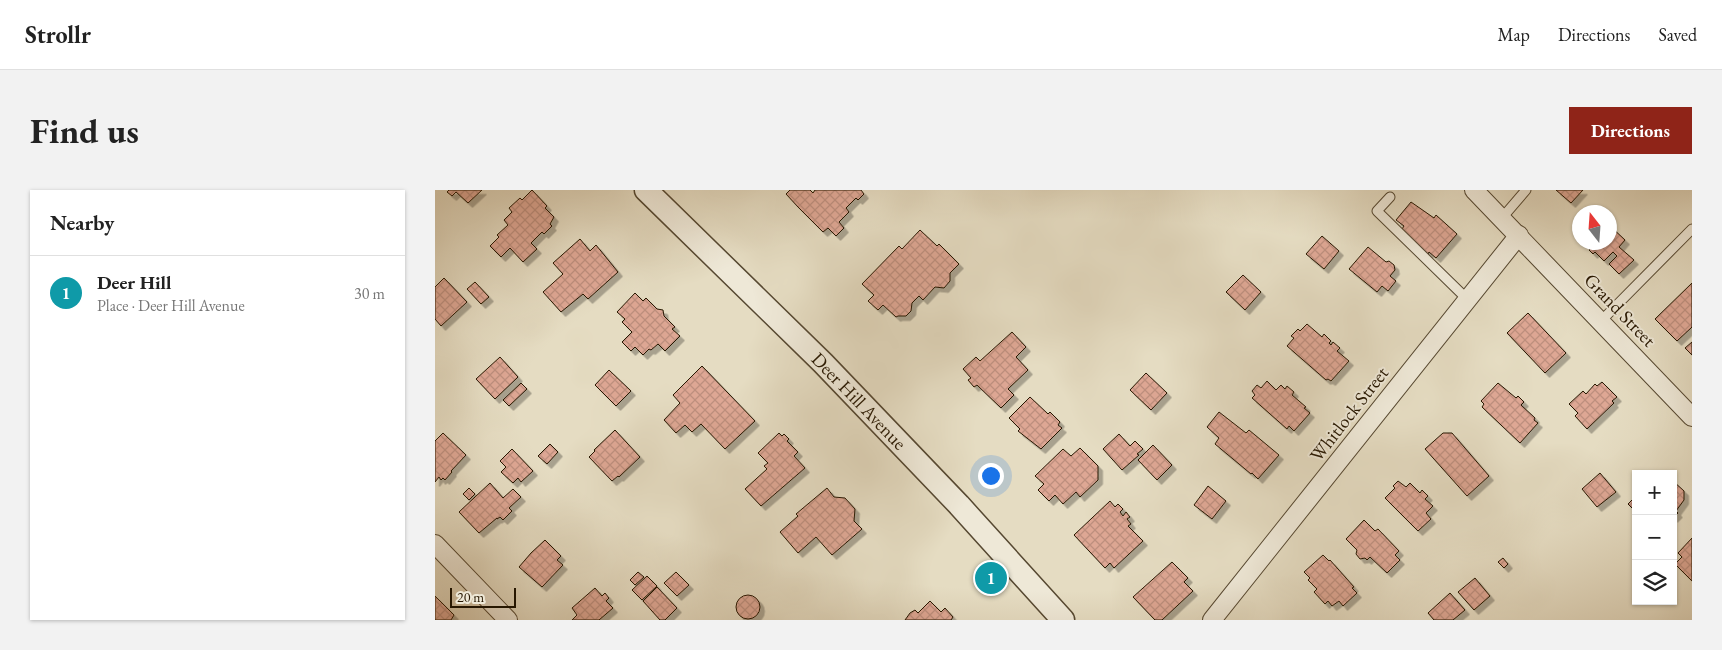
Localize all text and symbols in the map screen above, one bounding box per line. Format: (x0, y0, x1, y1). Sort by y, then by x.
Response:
text: Strollr (25, 19, 91, 50)
text: Map (1498, 23, 1530, 46)
text: Directions (1558, 23, 1630, 46)
text: Saved (1658, 23, 1697, 46)
button: Directions (1569, 107, 1692, 154)
text: Find us (30, 108, 139, 153)
north arrow (1572, 205, 1617, 250)
text: Nearby (50, 209, 114, 236)
street label: Grand Street (1579, 268, 1661, 352)
text: Deer Hill (97, 270, 171, 295)
text: 1 (62, 283, 70, 304)
text: 30 m (354, 283, 385, 304)
text: Place · Deer Hill Avenue (97, 295, 245, 316)
street label: Deer Hill Avenue (806, 347, 912, 455)
street label: Whitlock Street (1304, 361, 1394, 467)
your location (978, 463, 1004, 489)
map controls (1632, 470, 1677, 605)
button: + (1632, 470, 1677, 515)
button: − (1632, 515, 1677, 560)
pin: 1 (975, 559, 1007, 597)
button: layers (1632, 560, 1677, 605)
scale bar (450, 585, 516, 608)
text: 20 m (457, 588, 484, 606)

